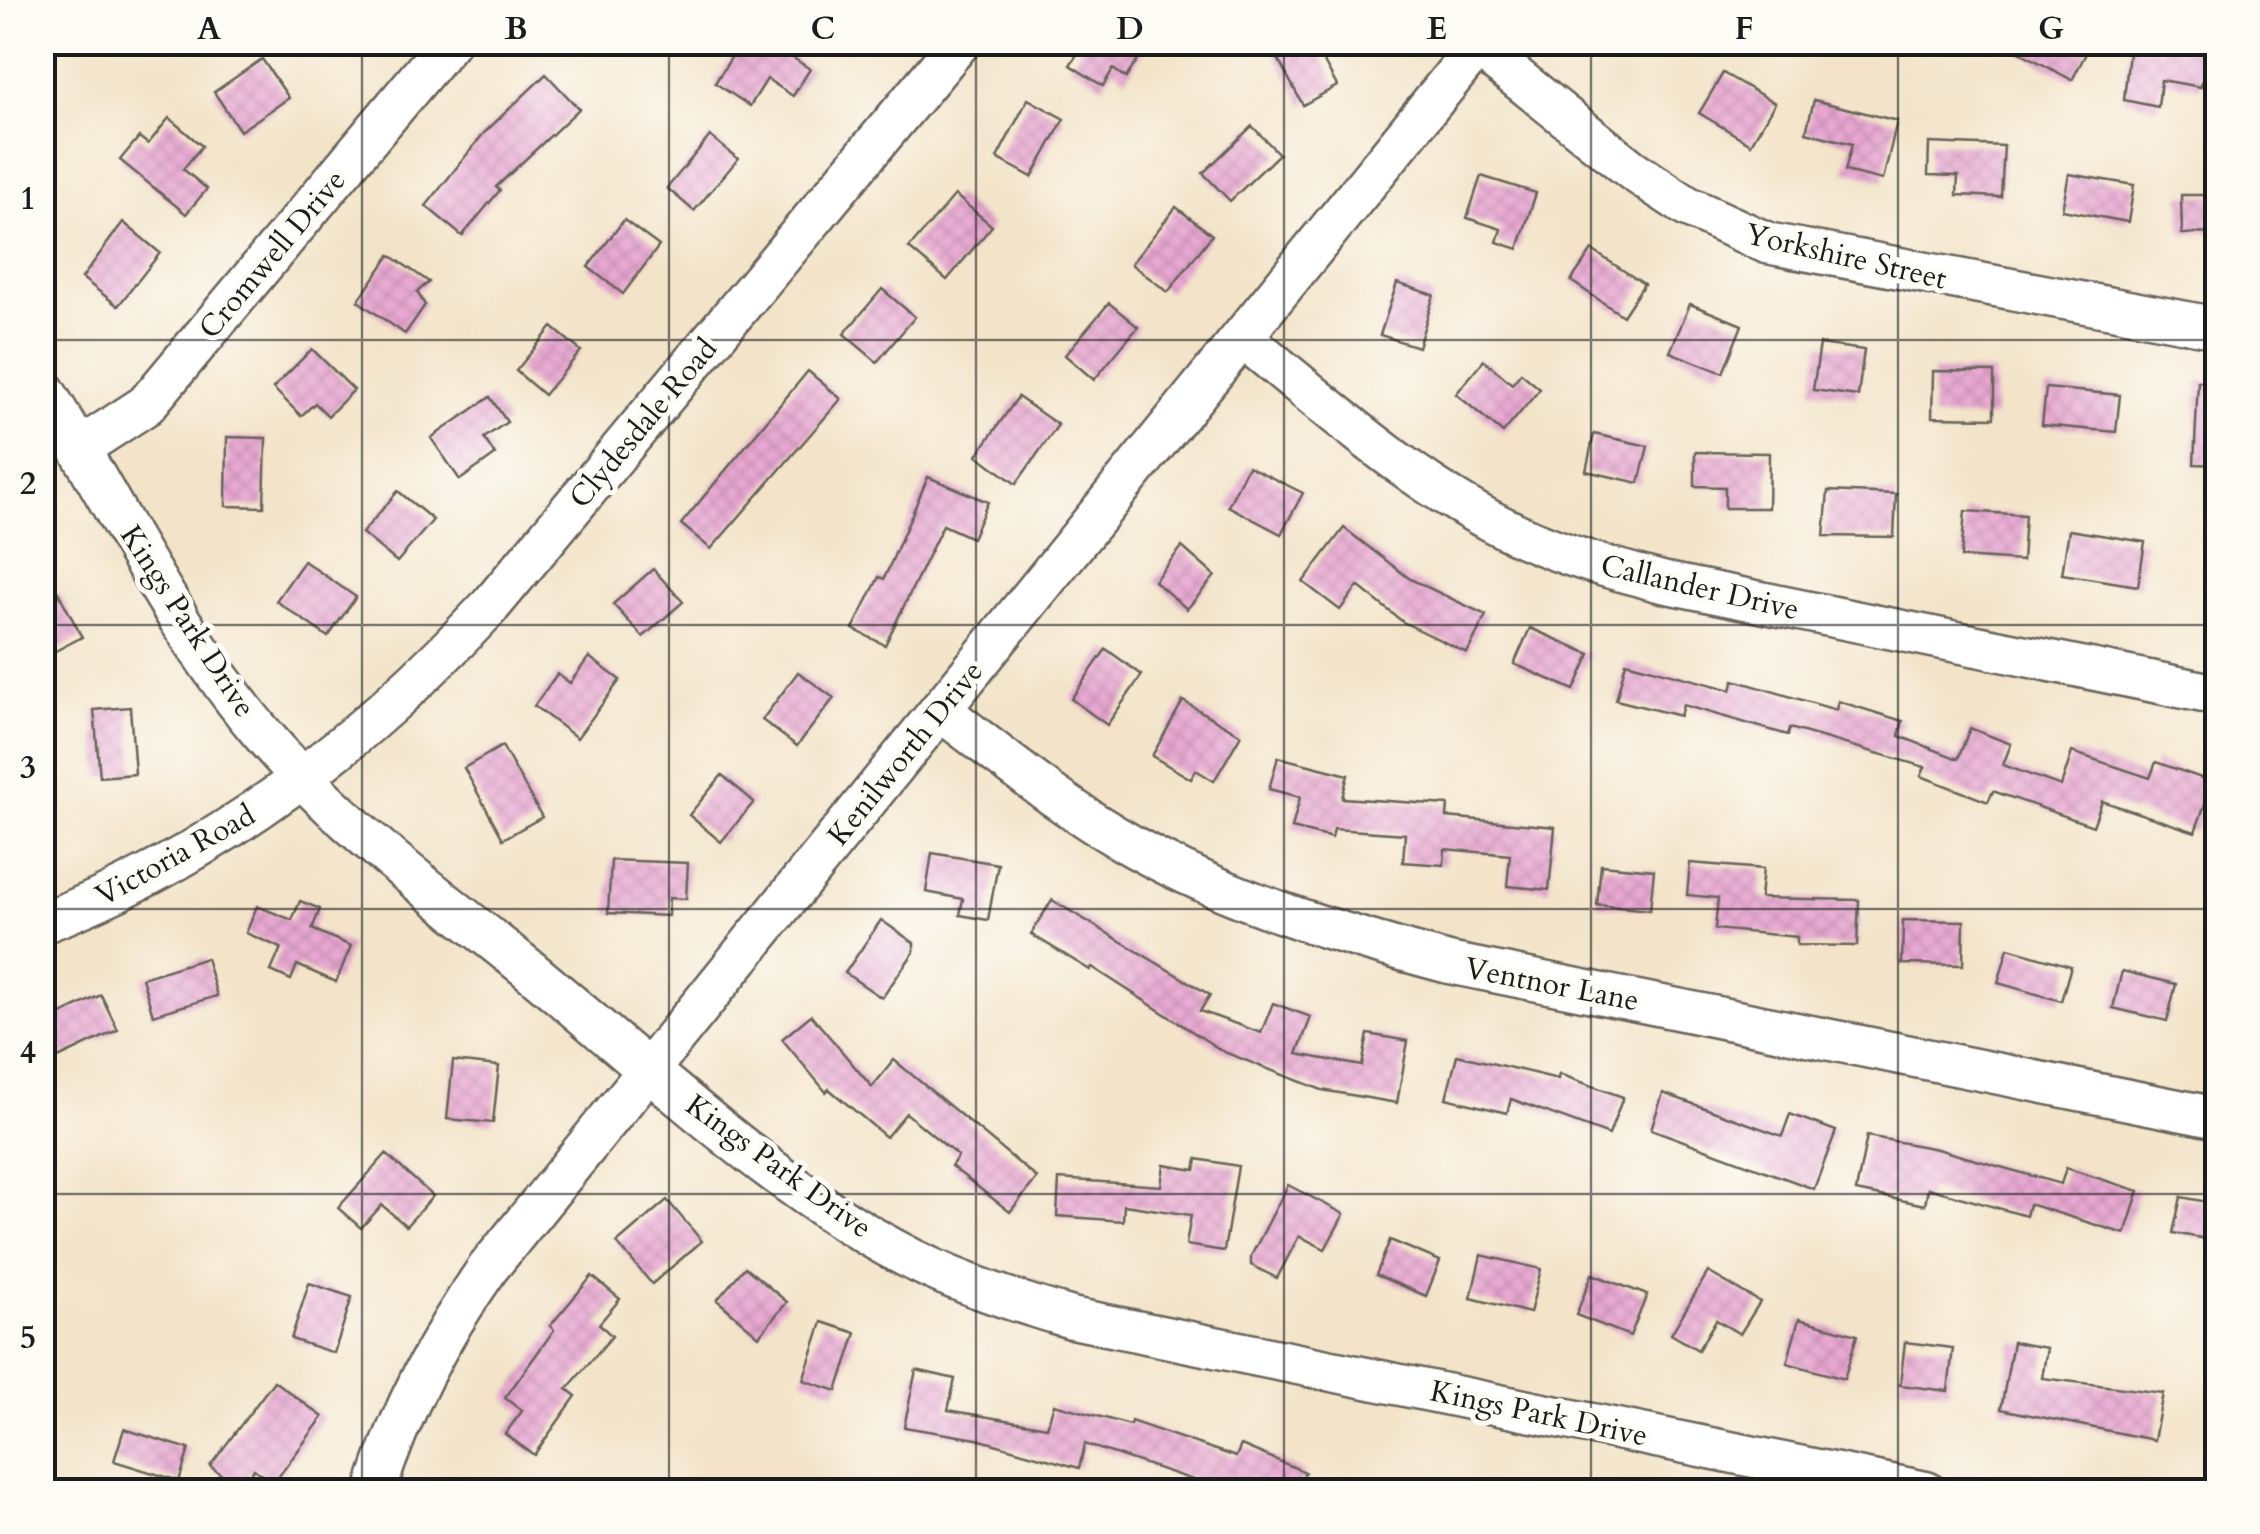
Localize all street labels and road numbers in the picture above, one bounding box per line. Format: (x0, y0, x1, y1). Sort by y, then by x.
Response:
street label: Cromwell Drive (189, 161, 355, 348)
street label: Yorkshire Street (1741, 213, 1951, 300)
street label: Clydesdale Road (560, 330, 727, 517)
street label: Kings Park Drive (110, 517, 265, 725)
street label: Callander Drive (1597, 545, 1803, 630)
street label: Kenilworth Drive (818, 652, 993, 854)
street label: Victoria Road (88, 795, 262, 916)
street label: Ventnor Lane (1461, 948, 1642, 1021)
street label: Kings Park Drive (677, 1085, 880, 1248)
street label: Kings Park Drive (1427, 1370, 1651, 1457)

